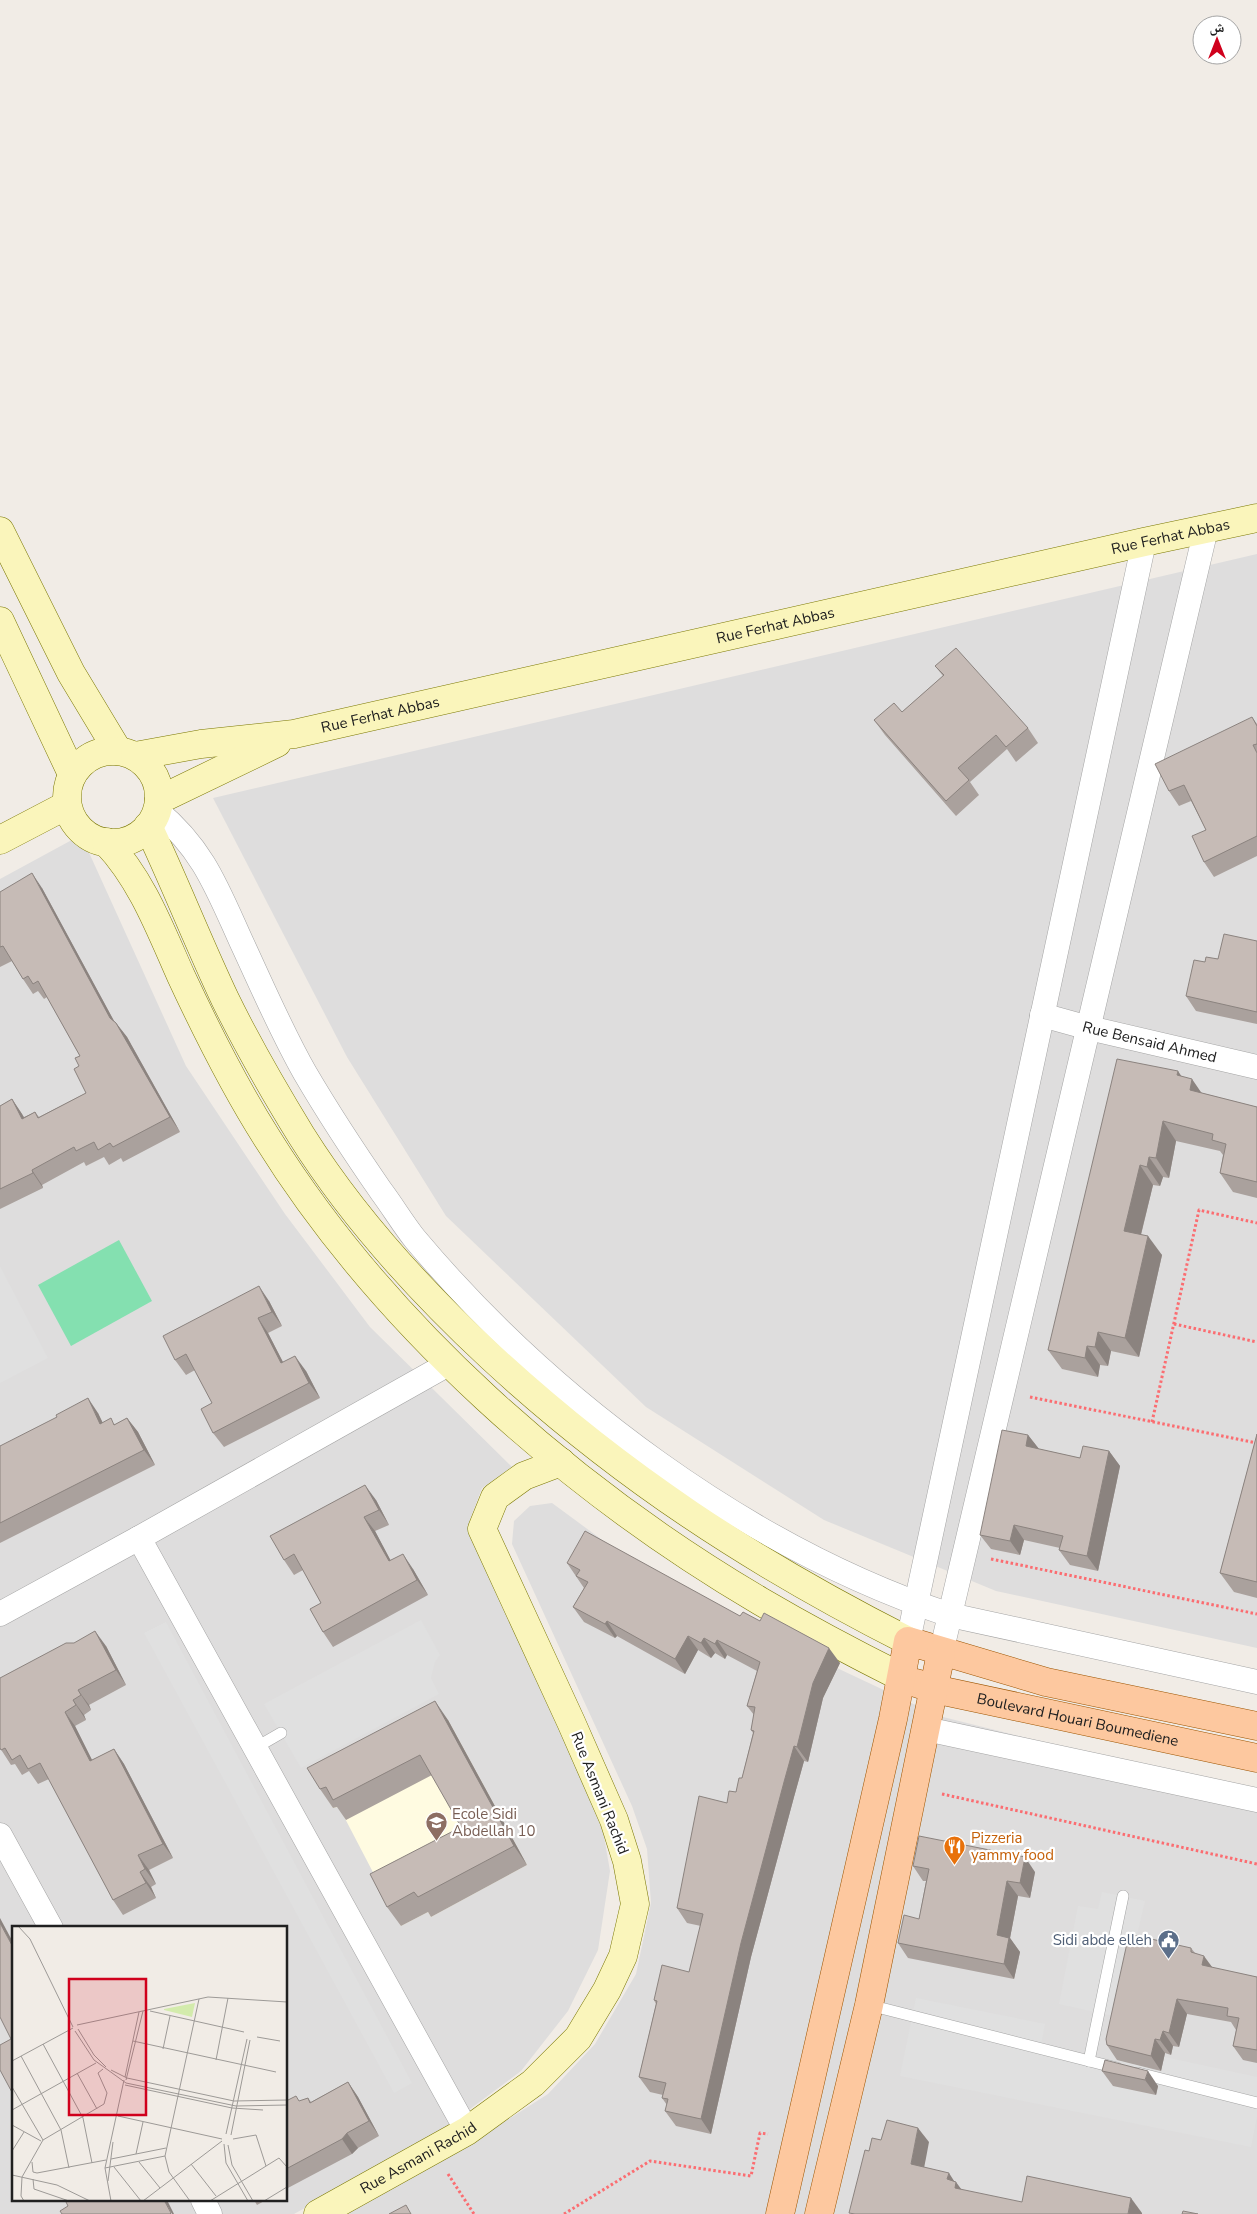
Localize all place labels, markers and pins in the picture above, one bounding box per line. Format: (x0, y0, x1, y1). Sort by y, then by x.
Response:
place label: Ecole Sidi Abdellah 10 (452, 1804, 536, 1841)
school or university icon: Ecole Sidi Abdellah 10 (424, 1811, 448, 1842)
place label: Pizzeria yammy food (971, 1828, 1054, 1865)
restaurant icon: Pizzeria yammy food (943, 1835, 967, 1866)
public building icon: Sidi abde elleh (1156, 1928, 1180, 1959)
place label: Sidi abde elleh (1053, 1930, 1152, 1950)

